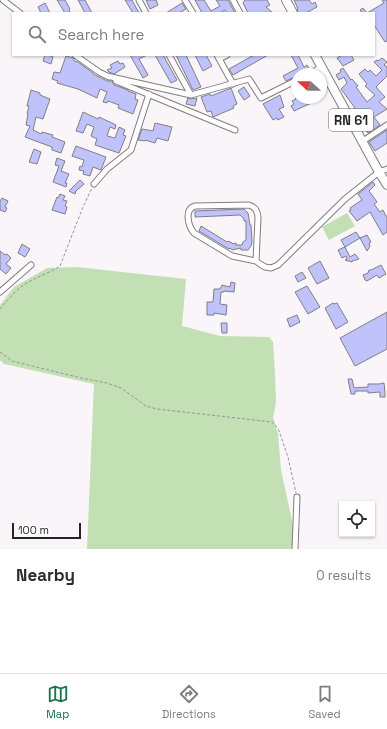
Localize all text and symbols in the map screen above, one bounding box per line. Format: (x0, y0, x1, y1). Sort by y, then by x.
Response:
search box (12, 12, 375, 56)
icon: search (26, 23, 48, 45)
text: Search here (58, 25, 144, 44)
north arrow (291, 68, 327, 104)
road number: RN 61 (329, 109, 373, 131)
map controls (339, 501, 375, 537)
button: locate (339, 501, 375, 537)
scale bar (12, 521, 81, 540)
text: 100 m (18, 523, 49, 537)
text: Nearby (16, 564, 75, 586)
text: 0 results (316, 567, 371, 584)
tab: Map (46, 683, 69, 721)
tab: Directions (162, 683, 216, 721)
tab: Saved (309, 683, 341, 721)

